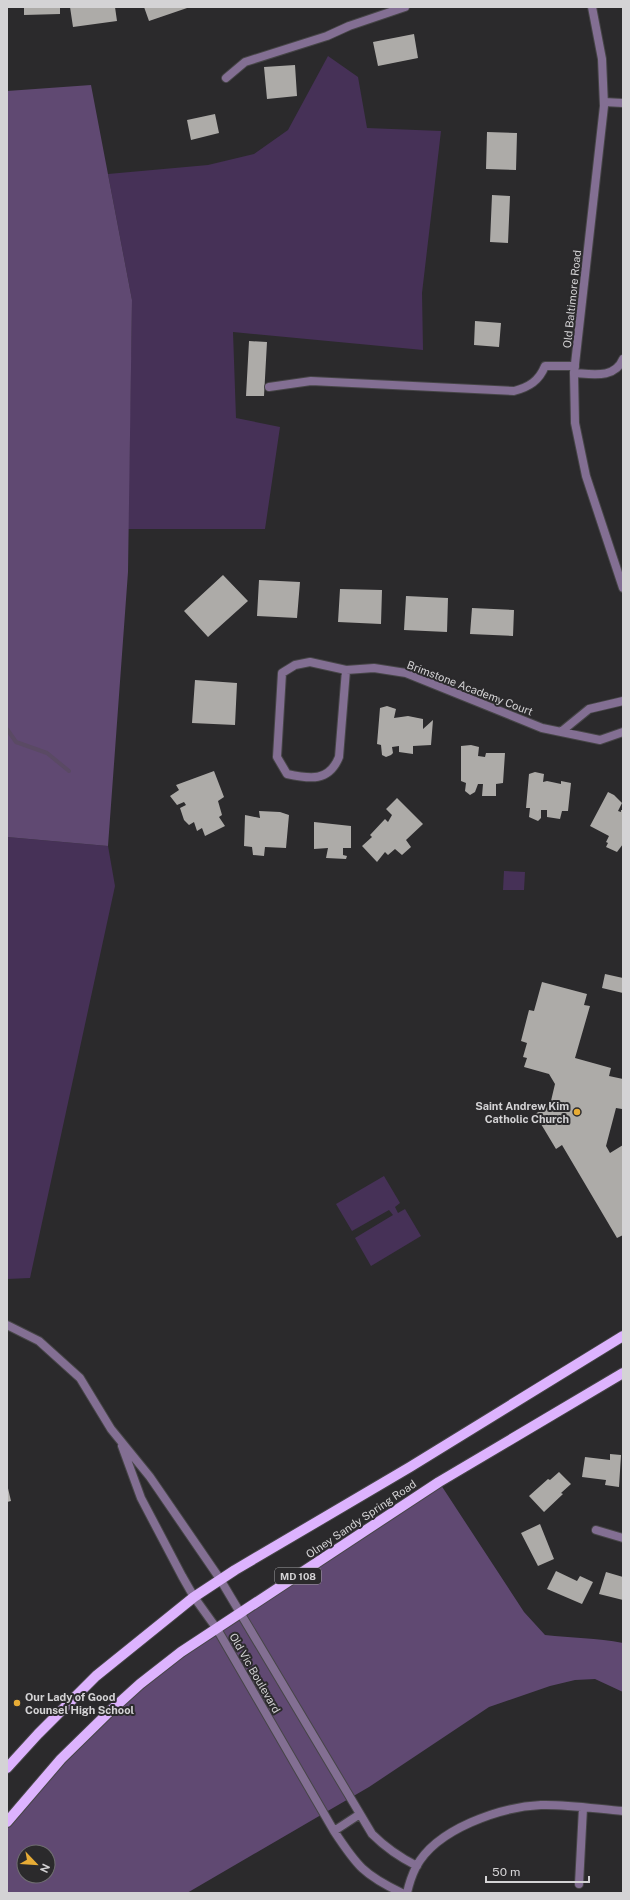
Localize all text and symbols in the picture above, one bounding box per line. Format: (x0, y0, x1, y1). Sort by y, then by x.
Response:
street label: Old Baltimore Road (561, 249, 583, 349)
street label: Brimstone Academy Court (405, 658, 535, 718)
place label: Saint Andrew Kim Catholic Church (475, 1100, 569, 1125)
marker: Saint Andrew Kim Catholic Church (572, 1107, 582, 1117)
street label: Olney Sandy Spring Road (304, 1478, 418, 1560)
road number: MD 108 (275, 1568, 321, 1584)
street label: Old Vic Boulevard (227, 1631, 283, 1715)
place label: Our Lady of Good Counsel High School (25, 1691, 134, 1716)
marker: Our Lady of Good Counsel High School (12, 1698, 22, 1708)
north arrow (16, 1844, 56, 1884)
scale bar (486, 1858, 589, 1884)
text: N (38, 1862, 52, 1875)
text: 50 m (492, 1865, 520, 1879)

